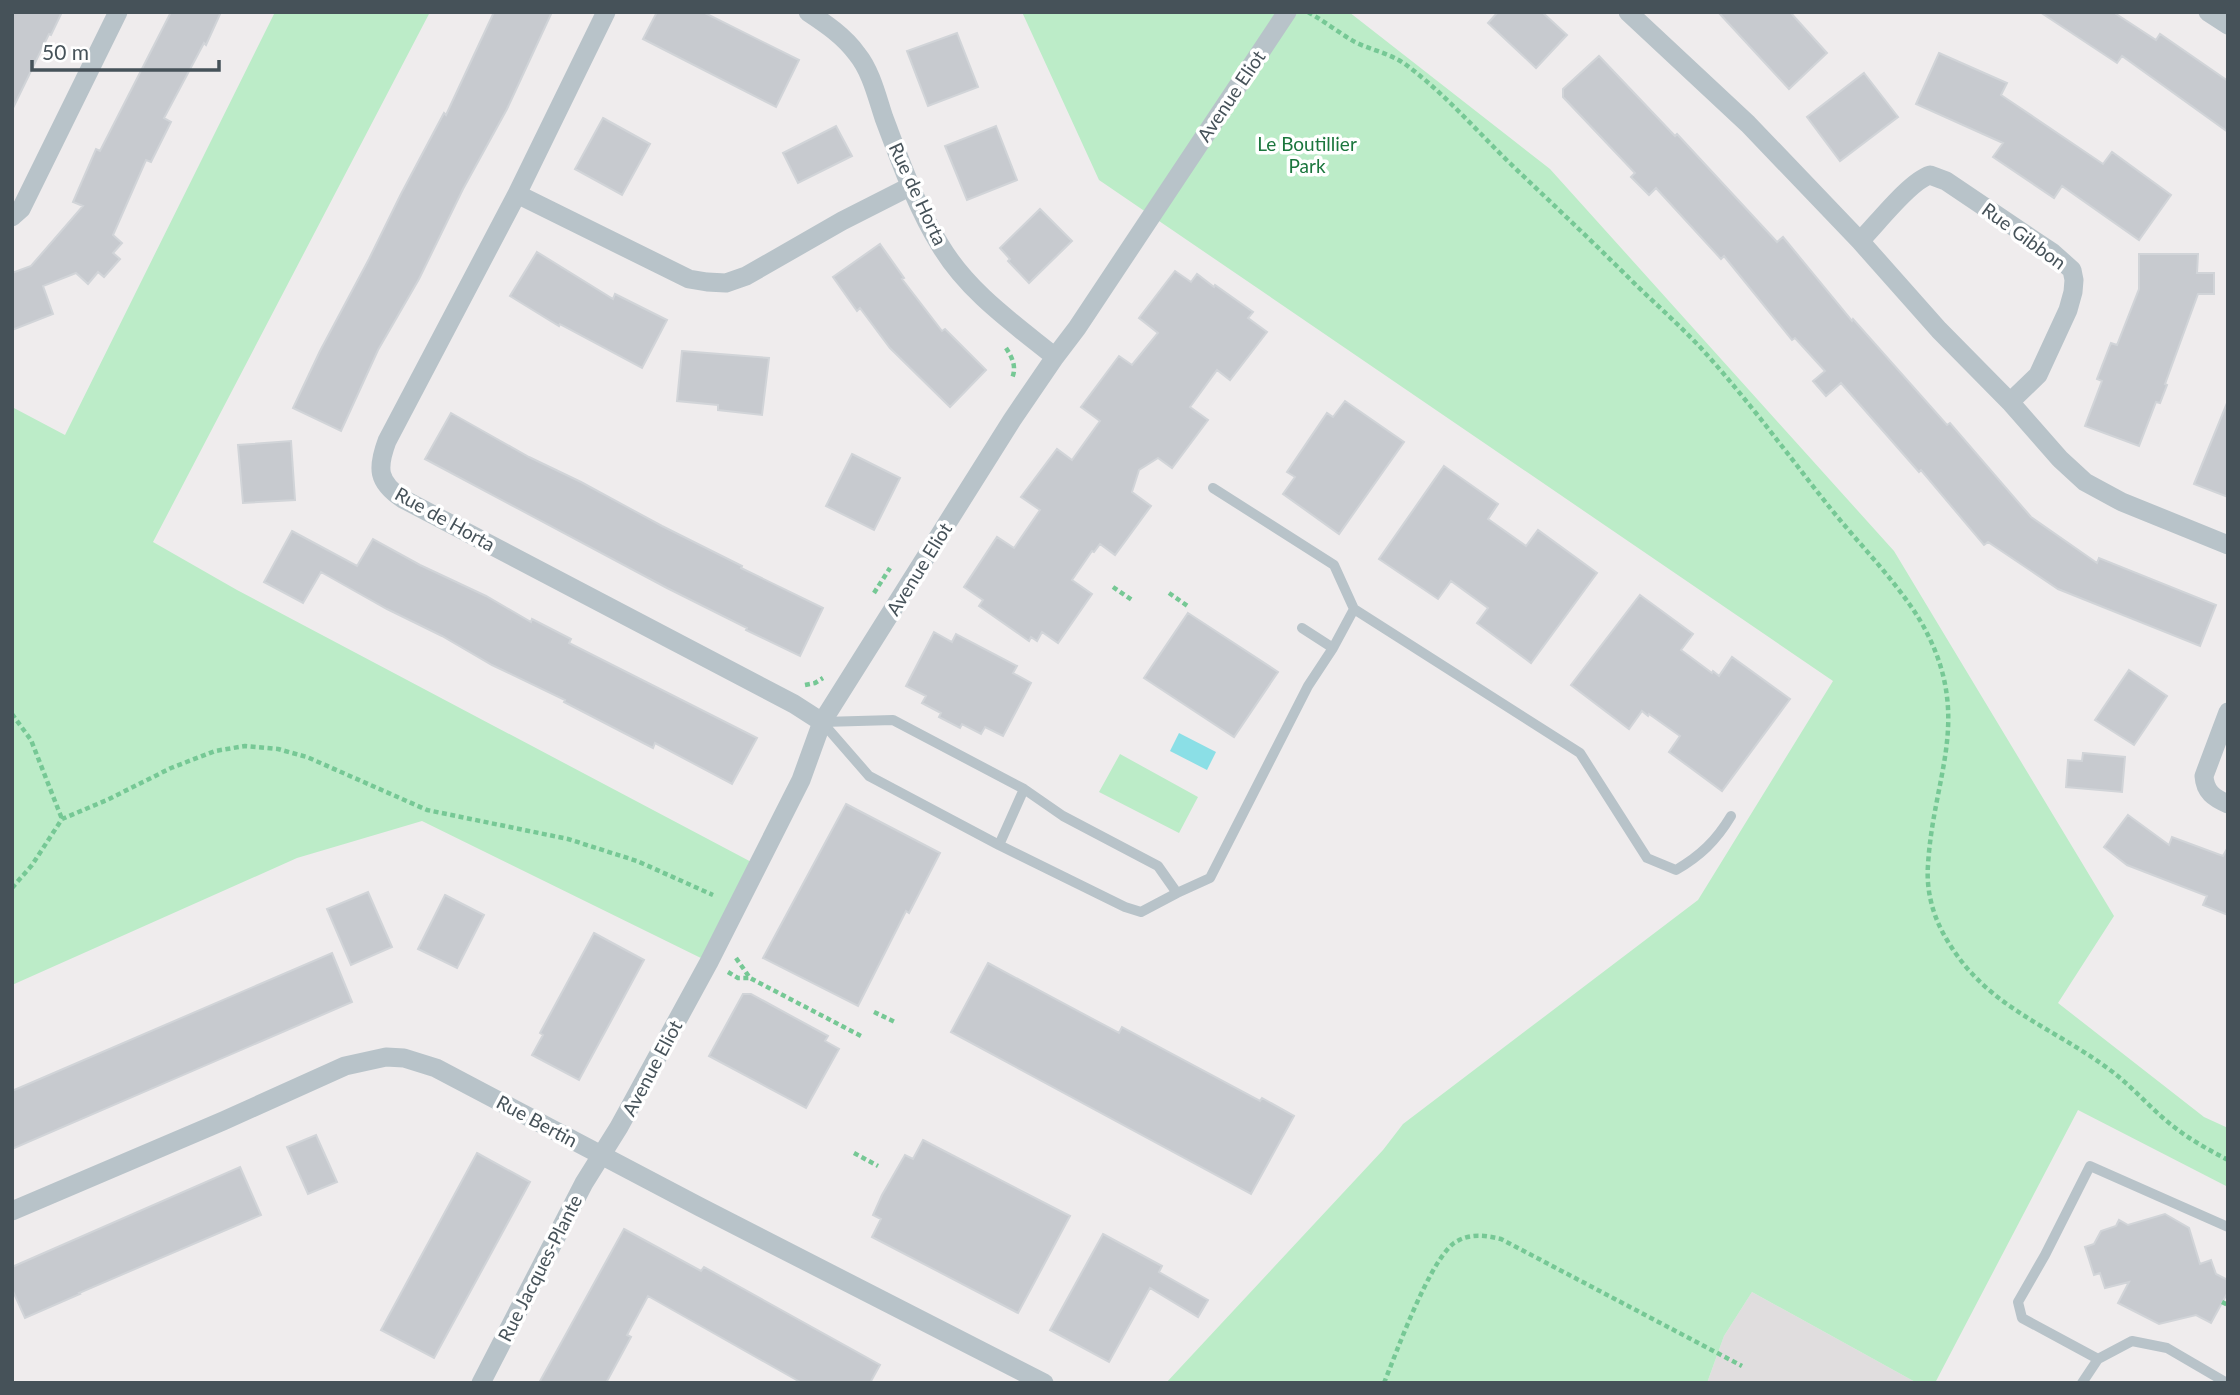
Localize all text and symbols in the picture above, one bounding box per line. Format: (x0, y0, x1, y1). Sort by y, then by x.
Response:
scale bar (32, 28, 219, 72)
text: 50 m (42, 39, 89, 64)
street label: Avenue Eliot (1192, 46, 1270, 146)
park label: Le Boutillier Park (1257, 132, 1357, 177)
street label: Rue de Horta (885, 139, 952, 249)
street label: Rue Gibbon (1978, 197, 2071, 274)
street label: Rue de Horta (391, 482, 499, 555)
street label: Avenue Eliot (881, 518, 956, 619)
street label: Avenue Eliot (617, 1016, 686, 1120)
street label: Rue Bertin (493, 1090, 582, 1151)
street label: Rue Jacques-Plante (493, 1191, 586, 1345)

